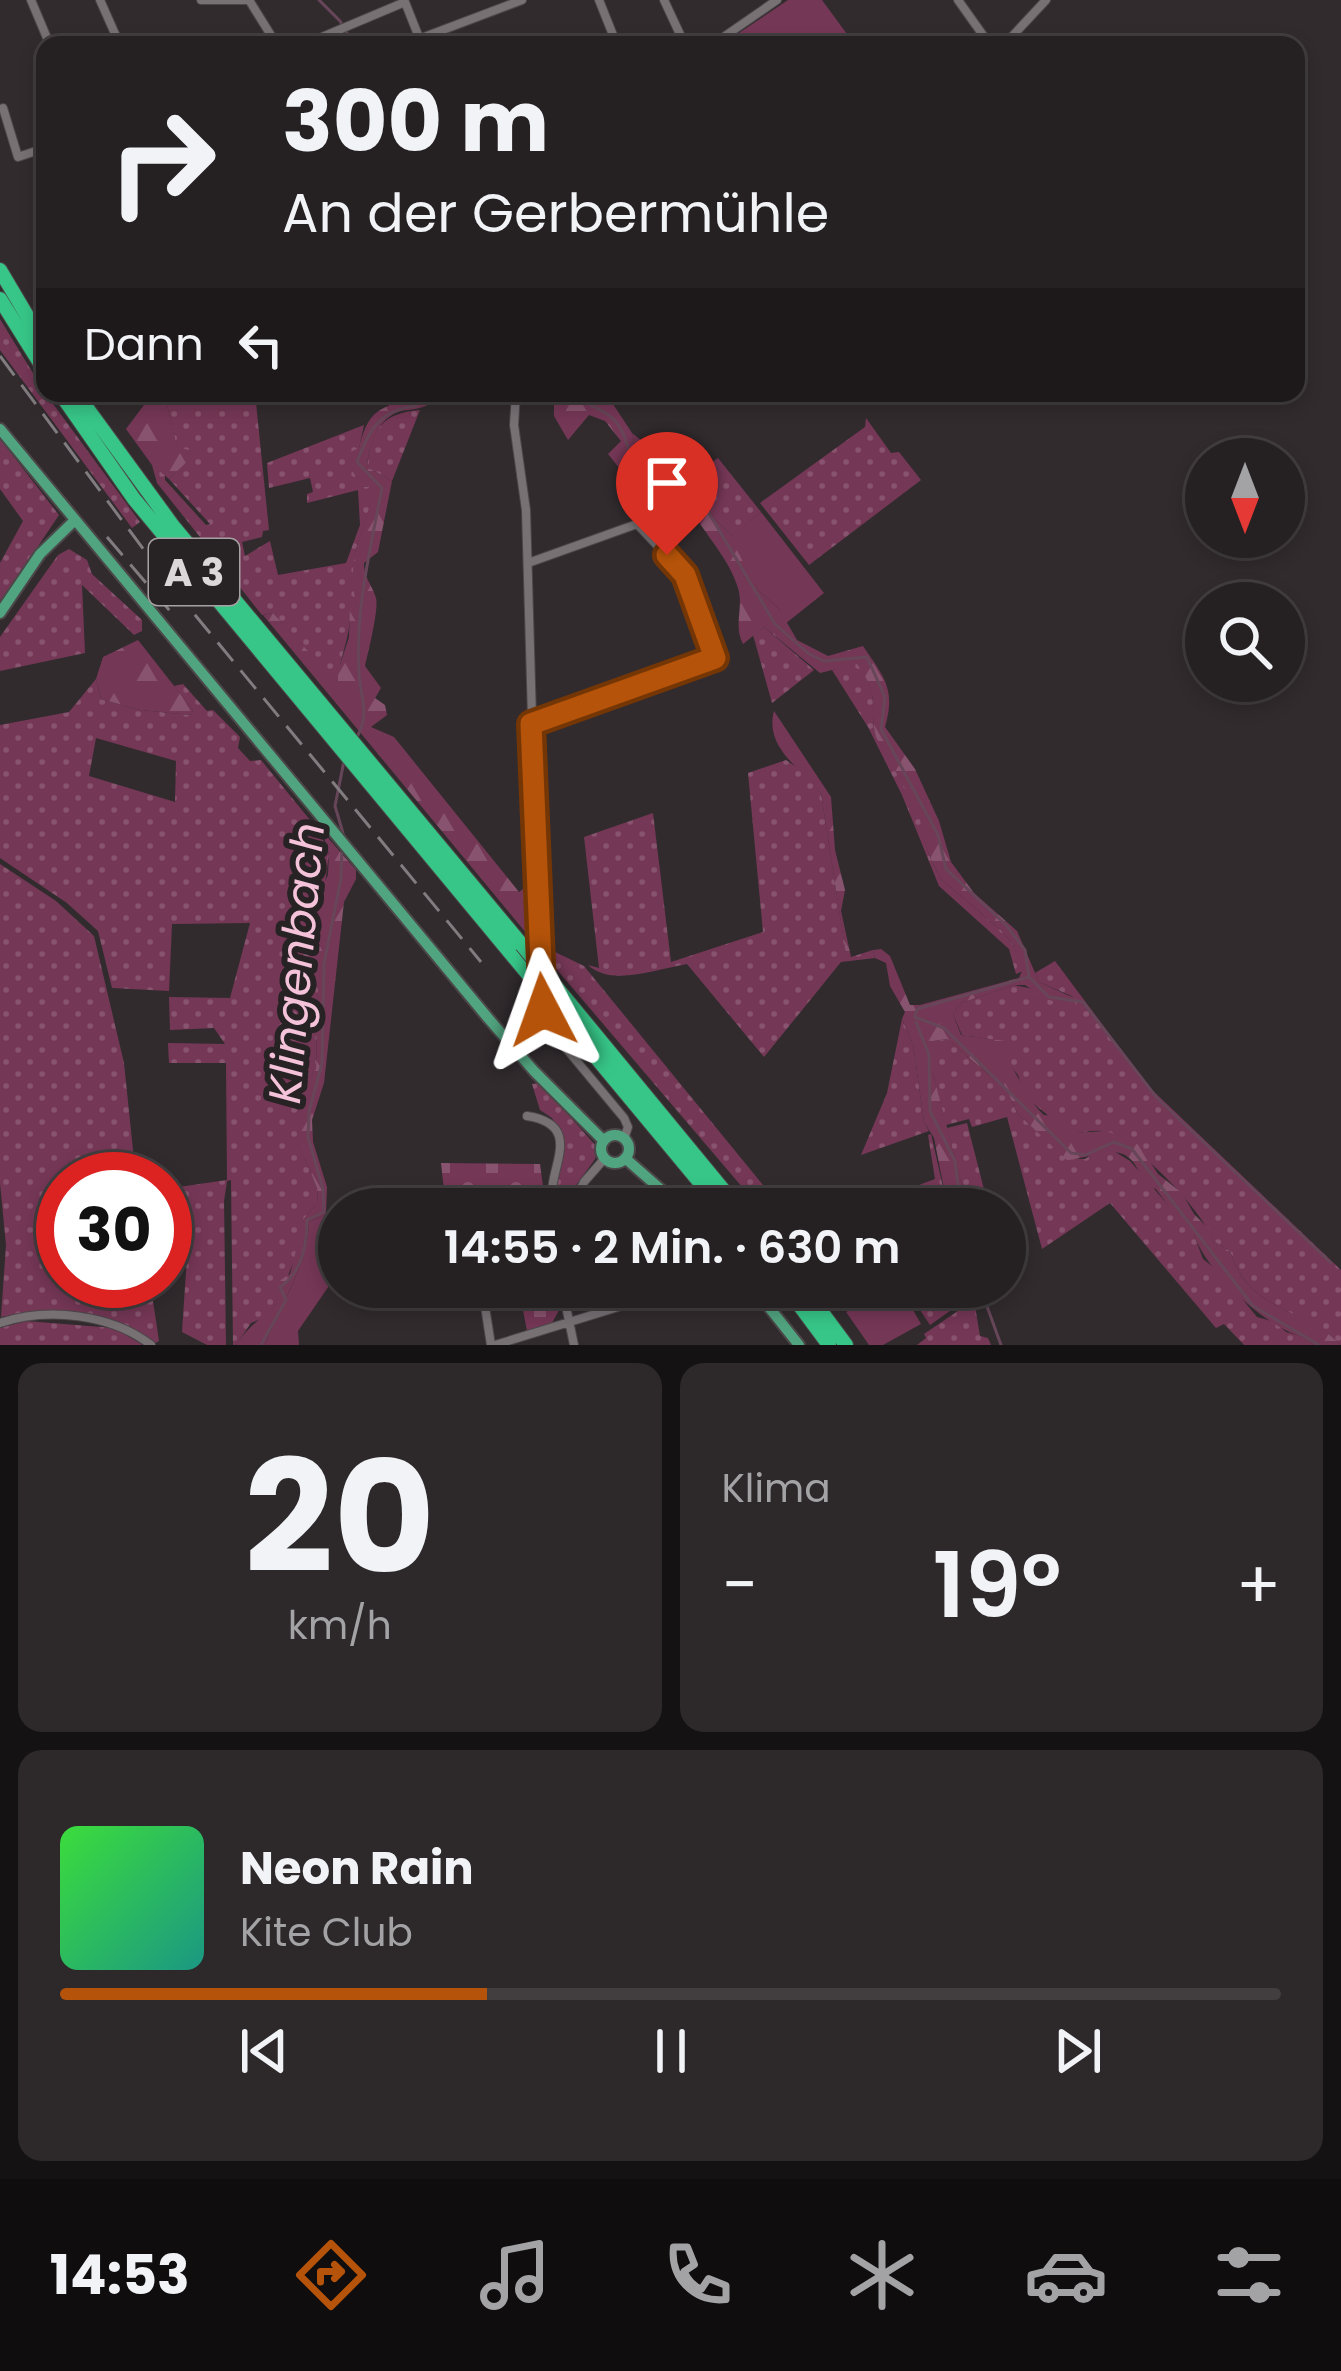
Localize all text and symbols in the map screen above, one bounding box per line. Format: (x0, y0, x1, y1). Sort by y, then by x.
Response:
text: 300 m (282, 63, 549, 180)
icon: right (84, 84, 240, 240)
text: An der Gerbermühle (282, 175, 829, 251)
icon: left (228, 312, 294, 378)
text: Dann (84, 313, 204, 376)
pin (616, 432, 718, 555)
north arrow (1185, 438, 1305, 558)
map controls (1185, 438, 1305, 702)
icon: arrive (634, 450, 700, 516)
road number: A 3 (149, 539, 239, 605)
button: search (1185, 582, 1305, 702)
water label: Klingenbach (253, 820, 340, 1106)
position arrow (480, 947, 606, 1073)
speed limit sign: 30 (36, 1152, 192, 1308)
text: 14:55 · 2 Min. · 630 m (444, 1216, 900, 1279)
text: 20 (244, 1408, 435, 1627)
text: Klima (722, 1461, 831, 1516)
text: 19° (932, 1522, 1061, 1649)
text: − (722, 1539, 758, 1631)
text: + (1236, 1539, 1281, 1631)
text: km/h (288, 1598, 392, 1653)
text: Neon Rain (240, 1837, 474, 1900)
text: Kite Club (240, 1905, 413, 1960)
icon: previous (231, 2018, 297, 2084)
icon: pause (638, 2018, 704, 2084)
icon: next (1045, 2018, 1111, 2084)
icon: directions (289, 2233, 373, 2317)
icon: music (473, 2233, 557, 2317)
icon: phone (656, 2233, 740, 2317)
icon: climate (840, 2233, 924, 2317)
icon: car (1024, 2233, 1108, 2317)
icon: filters (1207, 2233, 1291, 2317)
text: 14:53 (50, 2237, 190, 2313)

